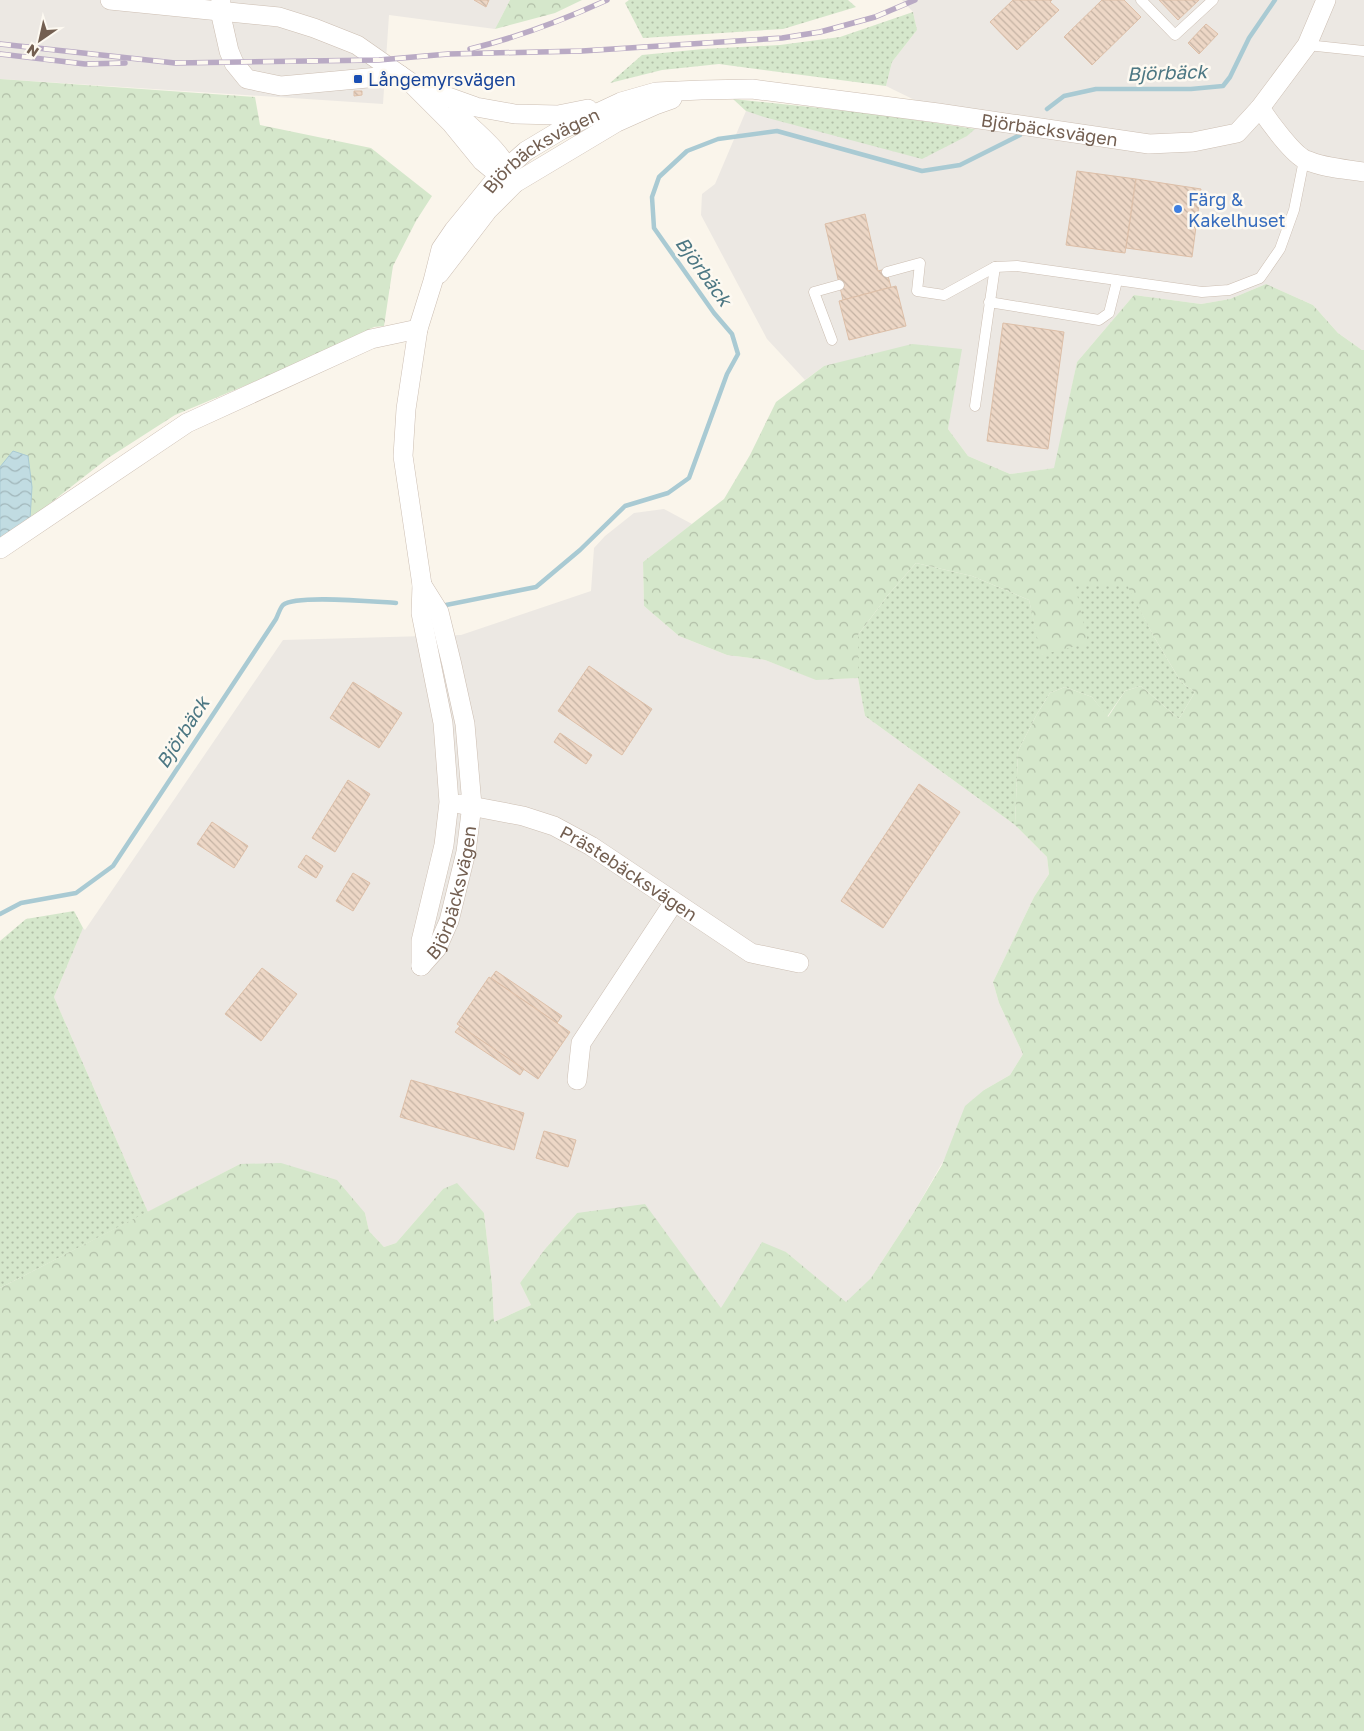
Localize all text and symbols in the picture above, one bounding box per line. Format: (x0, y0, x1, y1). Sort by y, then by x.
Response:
north arrow (15, 15, 65, 65)
text: N (23, 41, 42, 61)
water label: Björbäck (1127, 59, 1210, 85)
place label: Långemyrsvägen (368, 68, 516, 90)
marker: Långemyrsvägen (352, 73, 364, 85)
street label: Björbäcksvägen (478, 103, 603, 198)
street label: Björbäcksvägen (980, 108, 1119, 150)
place label: Färg & Kakelhuset (1188, 188, 1286, 231)
marker: Färg & Kakelhuset (1172, 203, 1184, 215)
water label: Björbäck (671, 232, 738, 312)
water label: Björbäck (151, 690, 215, 772)
street label: Prästebäcksvägen (556, 820, 702, 925)
street label: Björbäcksvägen (421, 824, 480, 964)

